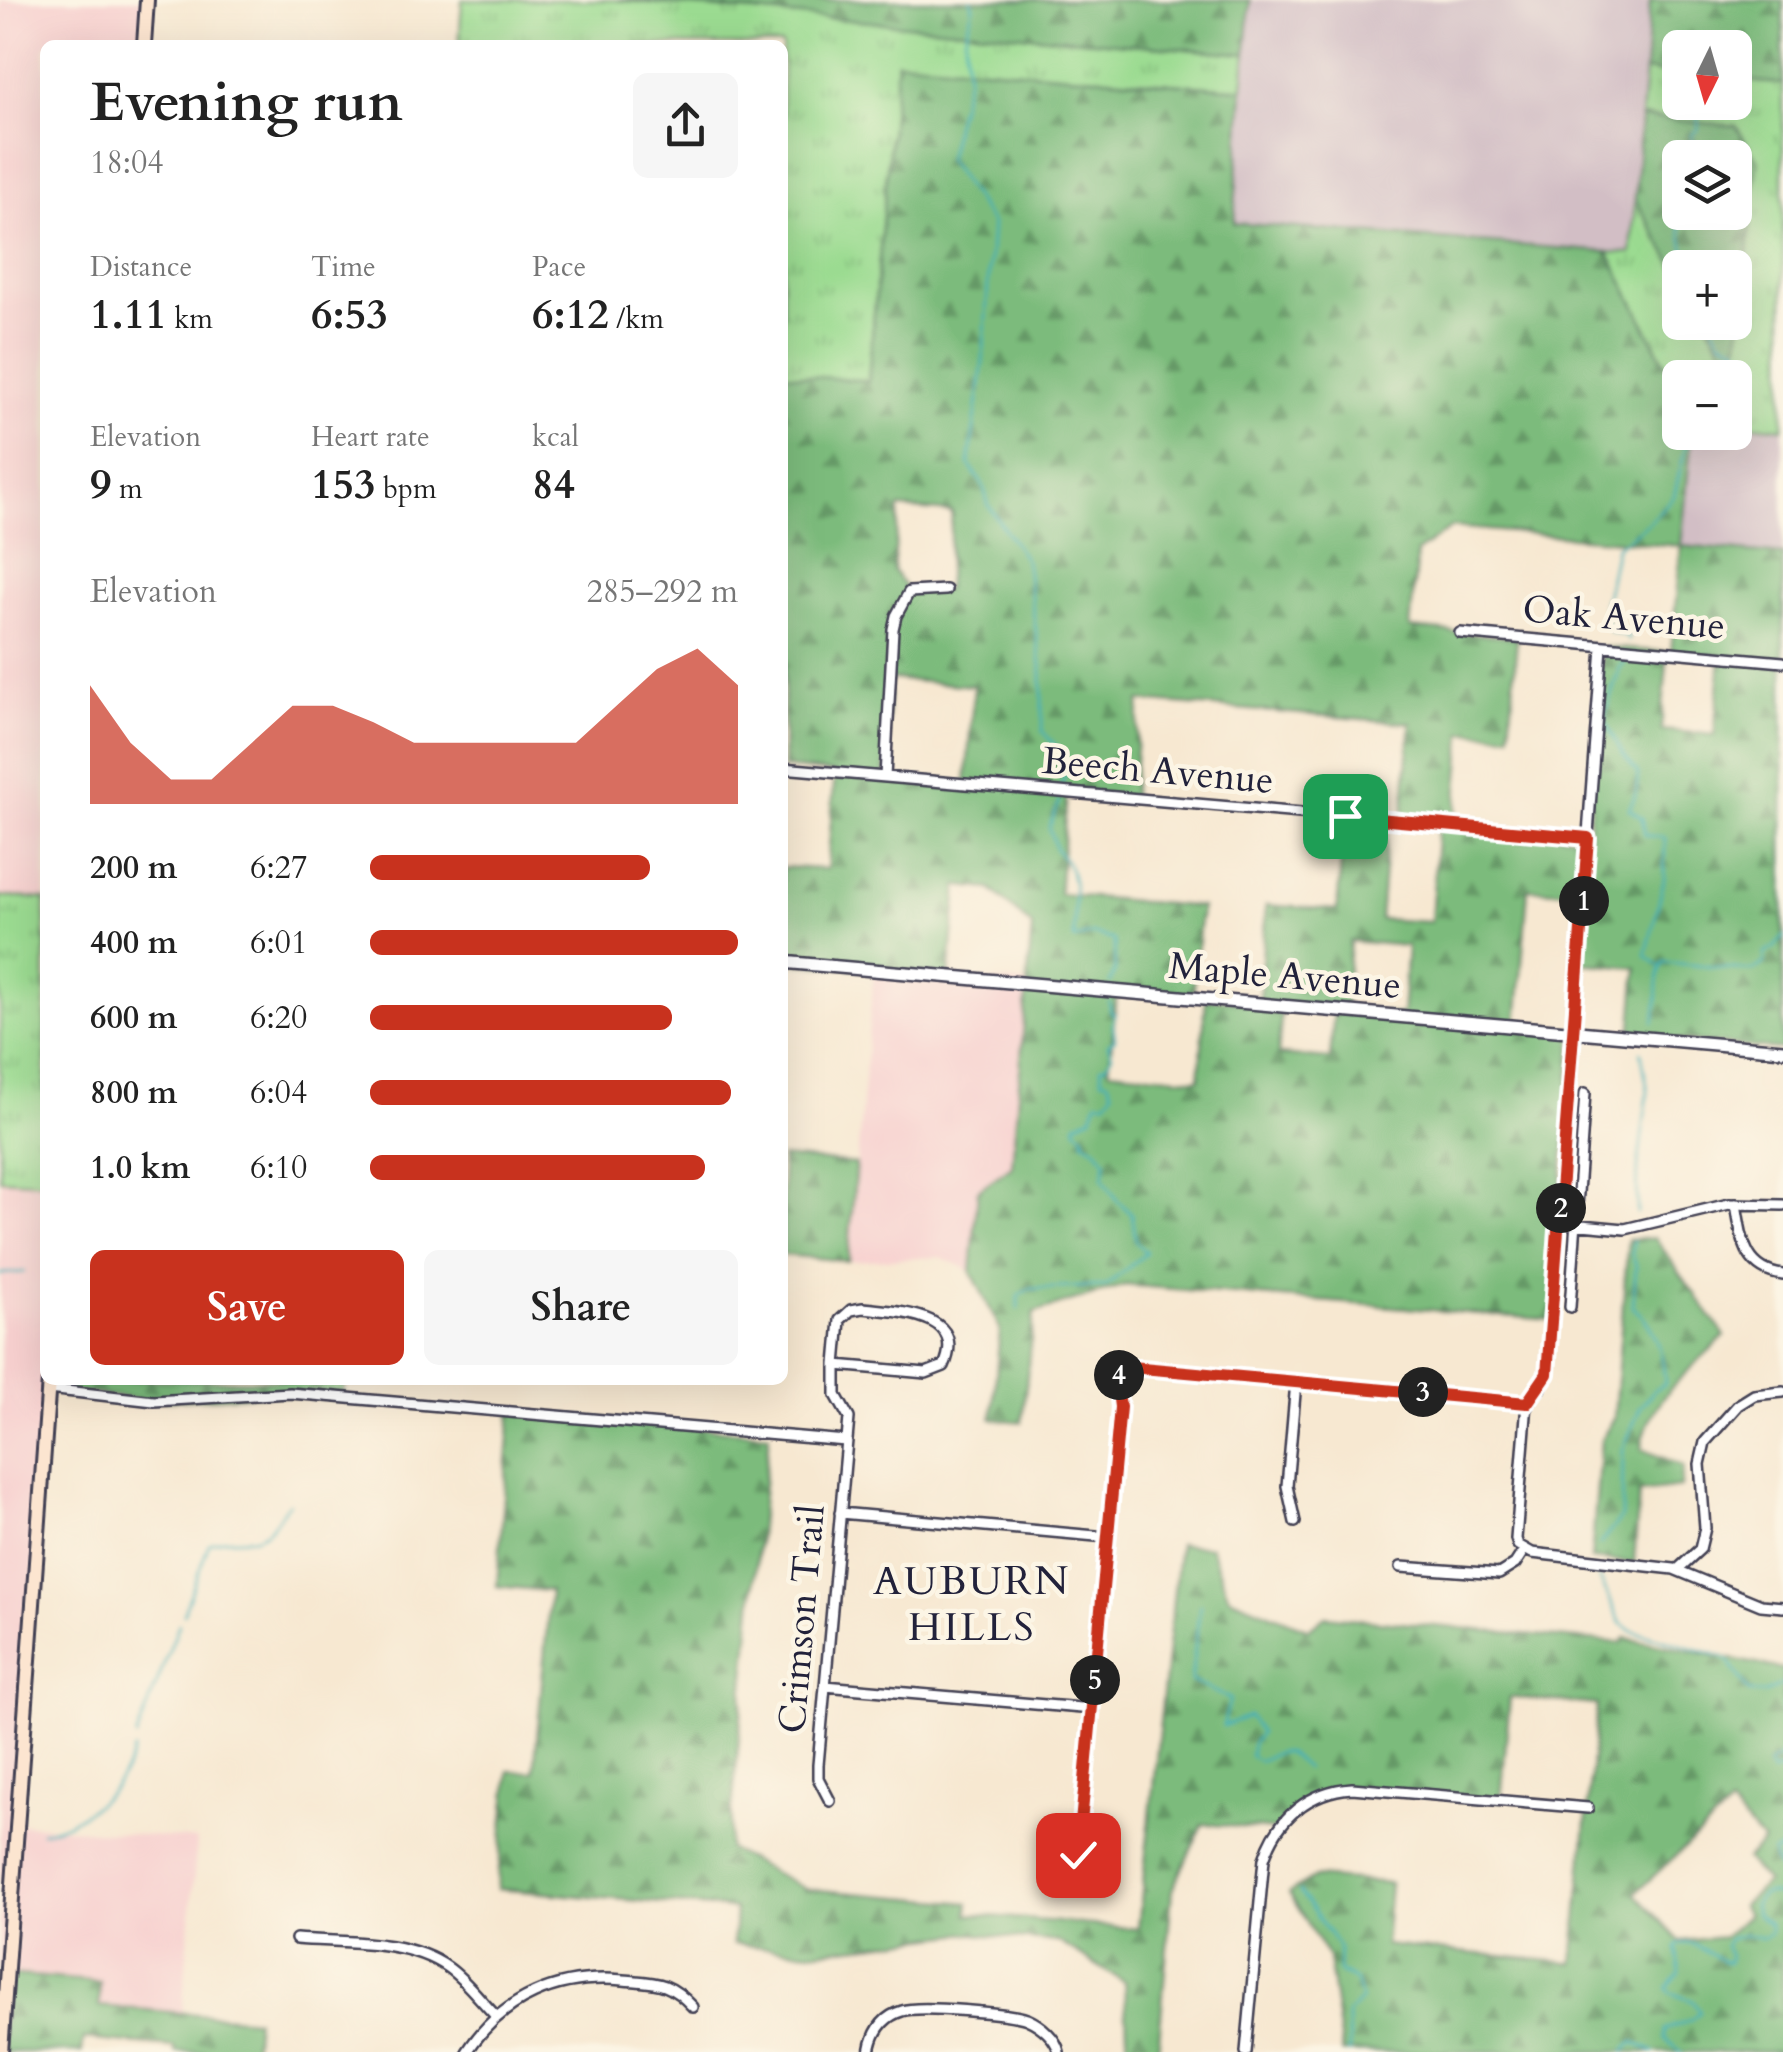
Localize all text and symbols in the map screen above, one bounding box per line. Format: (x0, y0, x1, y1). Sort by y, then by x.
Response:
north arrow (1662, 30, 1752, 120)
map controls (1662, 30, 1752, 450)
text: Evening run (90, 66, 403, 140)
button: share (633, 73, 738, 178)
button: layers (1662, 140, 1752, 230)
text: 18:04 (90, 141, 164, 185)
text: Distance (90, 248, 192, 286)
text: Time (311, 248, 376, 286)
text: Pace (532, 248, 586, 286)
button: + (1662, 250, 1752, 340)
text: 1.11 (90, 286, 167, 343)
text: 6:53 (311, 286, 388, 343)
text: 6:12 (532, 286, 609, 343)
text: km (167, 300, 213, 338)
text: /km (609, 300, 664, 338)
button: − (1662, 360, 1752, 450)
text: Elevation (90, 418, 201, 456)
text: Heart rate (311, 418, 430, 456)
text: kcal (532, 418, 579, 456)
text: 9 (90, 456, 112, 513)
text: 153 (311, 456, 376, 513)
text: 84 (532, 456, 575, 513)
text: m (112, 470, 143, 508)
text: bpm (376, 470, 437, 508)
text: Elevation (90, 570, 217, 614)
text: 285–292 m (586, 570, 738, 614)
street label: Oak Avenue (1521, 583, 1727, 653)
street label: Beech Avenue (1040, 735, 1276, 807)
pin (1303, 774, 1388, 859)
icon: arrive (1318, 789, 1373, 844)
text: 200 m (90, 846, 177, 890)
text: 6:27 (250, 846, 307, 890)
pin: 1 (1559, 876, 1609, 926)
text: 1 (1577, 882, 1591, 920)
text: 400 m (90, 921, 177, 965)
text: 6:01 (250, 921, 307, 965)
street label: Maple Avenue (1167, 940, 1403, 1012)
text: 600 m (90, 996, 177, 1040)
text: 6:20 (250, 996, 307, 1040)
text: 800 m (90, 1071, 177, 1115)
text: 6:04 (250, 1071, 307, 1115)
text: 1.0 km (90, 1146, 190, 1190)
text: 6:10 (250, 1146, 307, 1190)
pin: 2 (1536, 1183, 1586, 1233)
text: 2 (1554, 1189, 1568, 1227)
button: Save (90, 1250, 404, 1365)
button: Share (424, 1250, 738, 1365)
pin: 4 (1094, 1350, 1144, 1400)
text: 4 (1112, 1356, 1126, 1394)
pin: 3 (1398, 1367, 1448, 1417)
text: 3 (1416, 1373, 1430, 1411)
street label: Crimson Trail (766, 1502, 838, 1736)
district label: AUBURN HILLS (873, 1554, 1071, 1655)
pin: 5 (1070, 1655, 1120, 1705)
text: 5 (1088, 1661, 1102, 1699)
pin (1036, 1813, 1121, 1898)
icon: check (1051, 1828, 1106, 1883)

